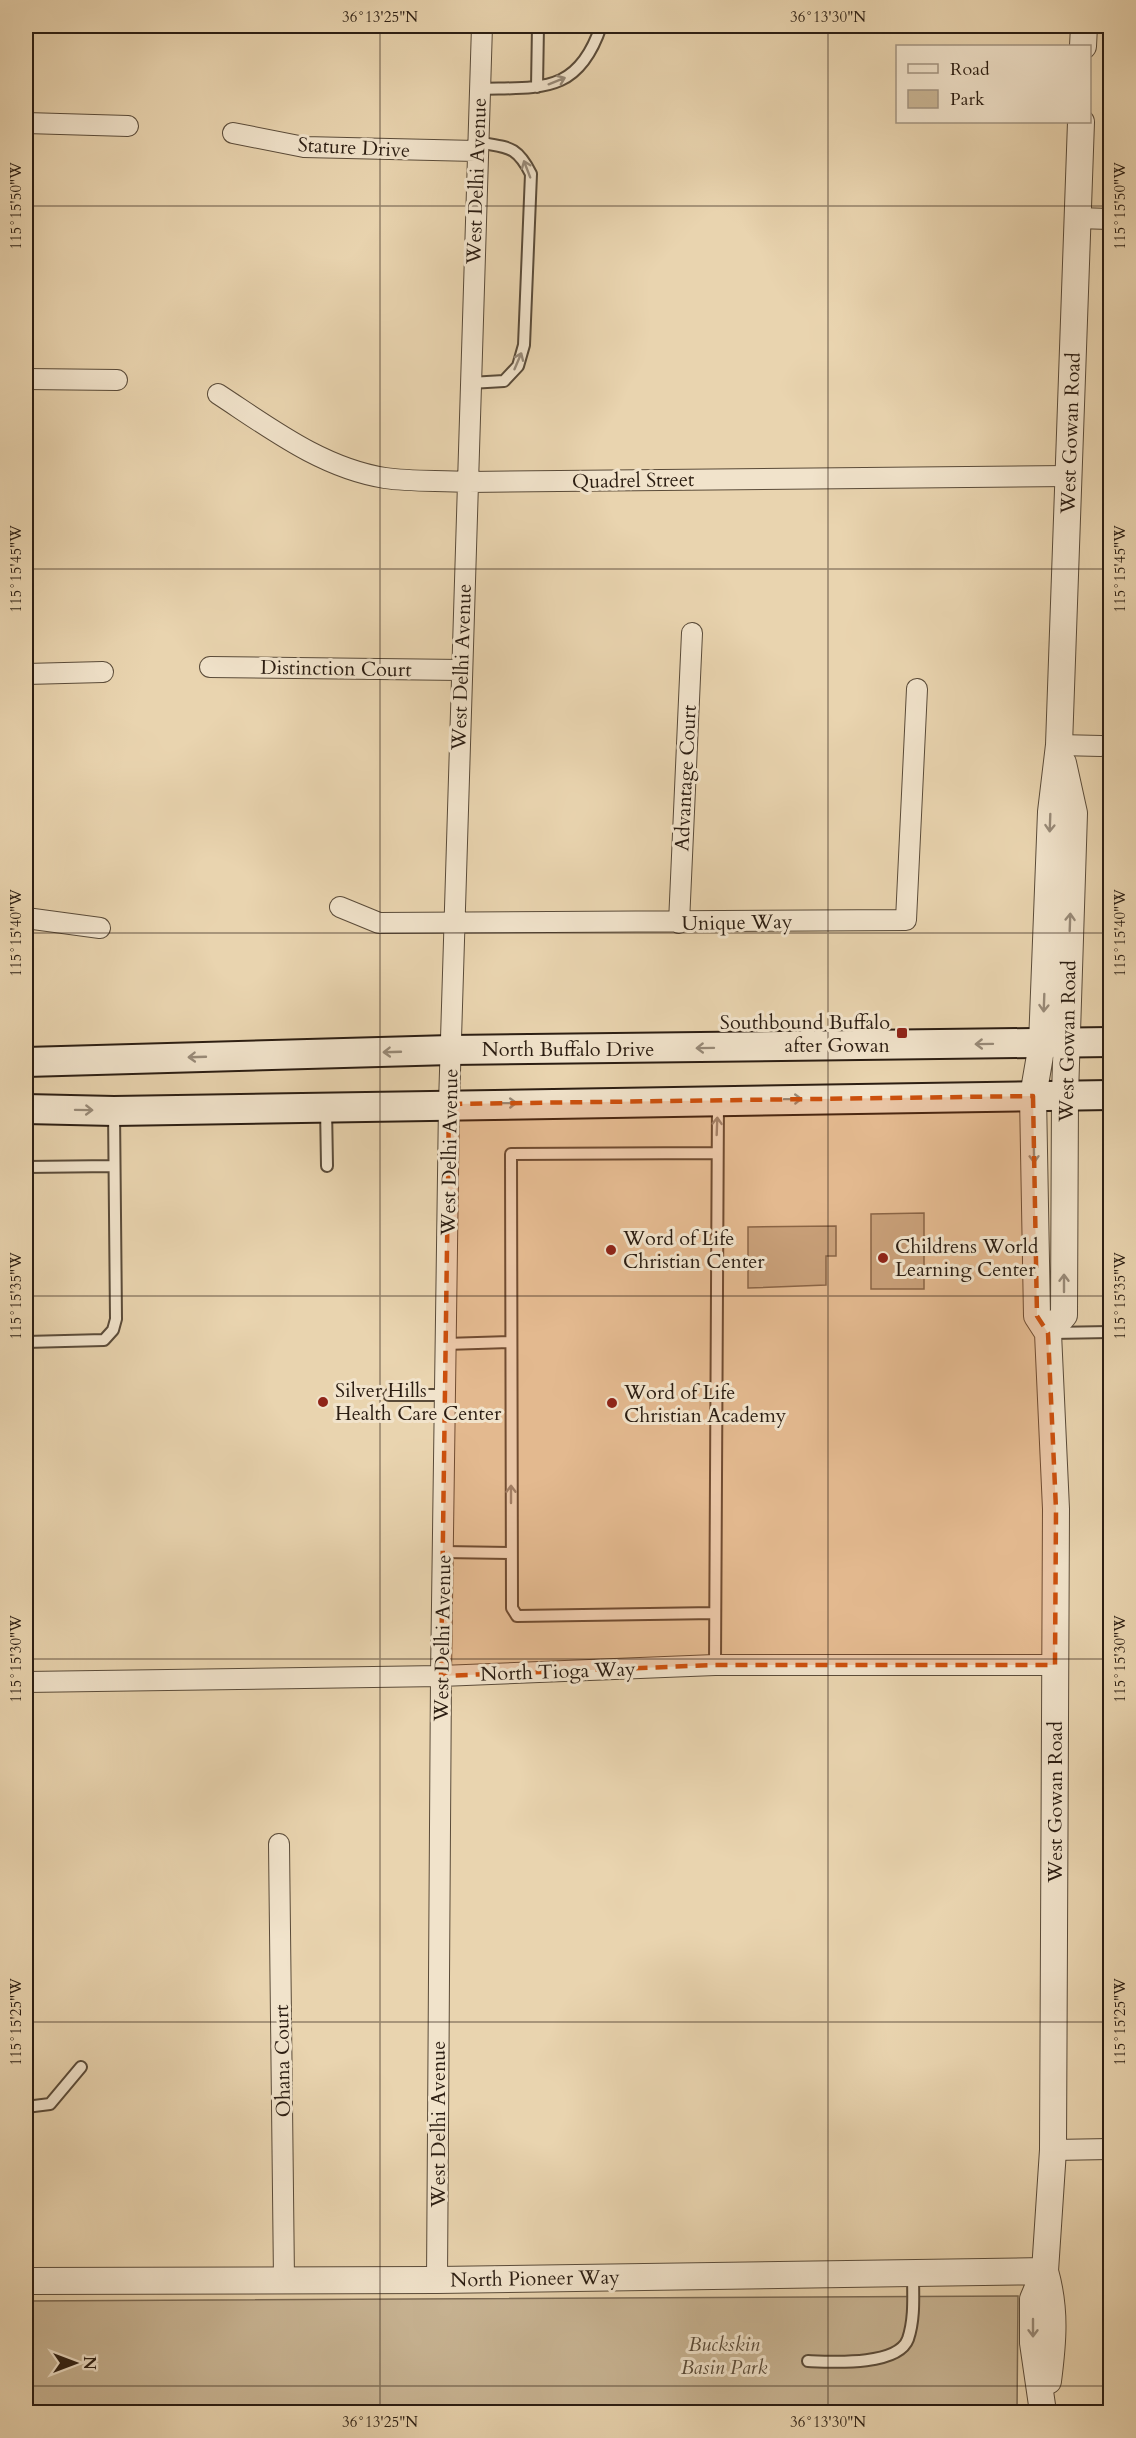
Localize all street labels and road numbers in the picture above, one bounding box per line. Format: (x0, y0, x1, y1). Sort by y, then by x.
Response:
street label: West Delhi Avenue (460, 97, 493, 266)
street label: Stature Drive (297, 131, 411, 164)
street label: West Gowan Road (1054, 351, 1087, 515)
street label: Quadrel Street (572, 466, 695, 495)
street label: West Delhi Avenue (445, 583, 478, 752)
street label: Distinction Court (260, 654, 412, 683)
street label: Advantage Court (668, 704, 703, 852)
street label: Unique Way (681, 908, 793, 937)
street label: West Gowan Road (1053, 960, 1082, 1123)
street label: North Buffalo Drive (482, 1036, 654, 1063)
street label: West Delhi Avenue (435, 1068, 464, 1237)
street label: West Delhi Avenue (428, 1554, 457, 1723)
street label: North Tioga Way (480, 1655, 637, 1688)
street label: West Gowan Road (1042, 1721, 1069, 1884)
street label: Ohana Court (268, 2004, 297, 2118)
street label: West Delhi Avenue (425, 2041, 452, 2208)
street label: North Pioneer Way (450, 2264, 620, 2293)

